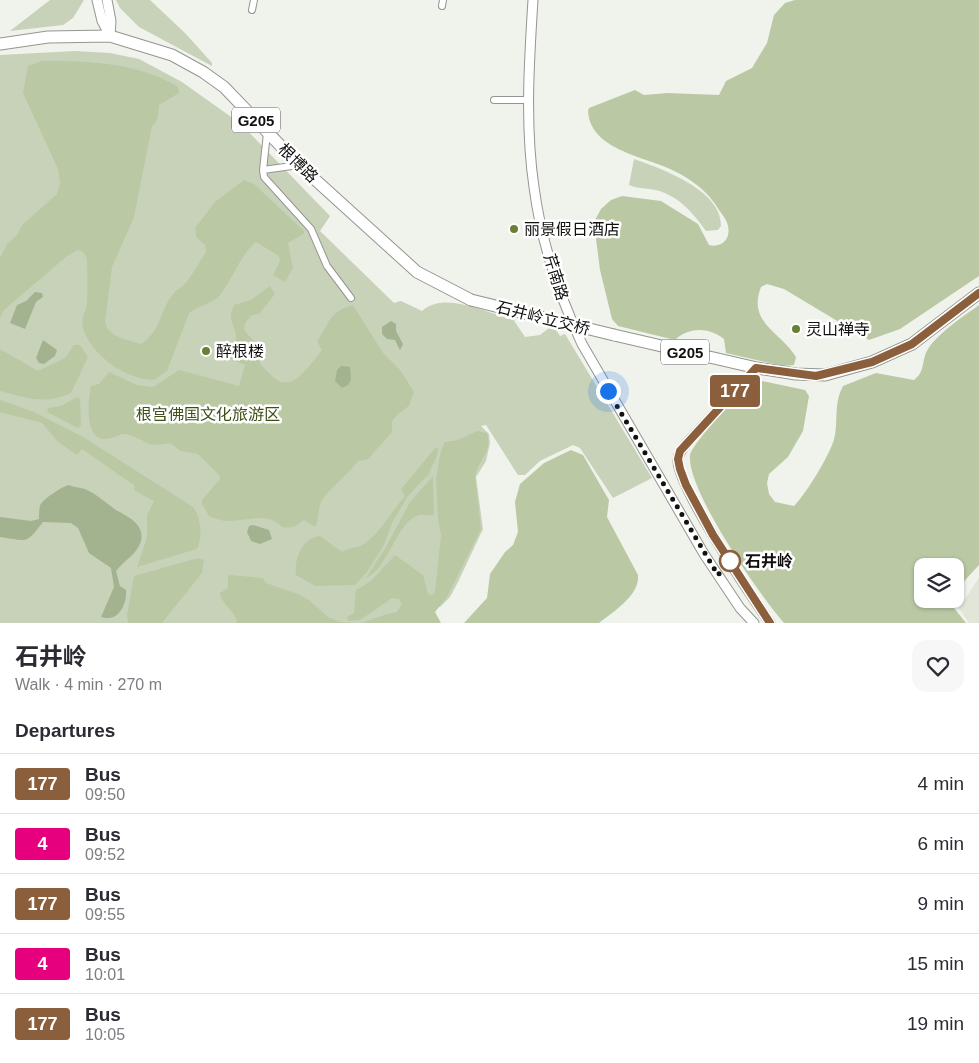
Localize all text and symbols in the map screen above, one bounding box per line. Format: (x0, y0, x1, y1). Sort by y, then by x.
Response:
road number: G205 (232, 108, 280, 132)
street label: 根博路 (275, 140, 321, 186)
place label: 丽景假日酒店 (524, 221, 620, 238)
marker: 丽景假日酒店 (508, 223, 520, 235)
street label: 芹南路 (541, 252, 571, 302)
street label: 石井岭立交桥 (494, 298, 592, 338)
place label: 灵山禅寺 (806, 321, 870, 338)
marker: 灵山禅寺 (790, 323, 802, 335)
road number: G205 (661, 340, 709, 364)
place label: 醉根楼 (216, 343, 264, 360)
marker: 醉根楼 (200, 345, 212, 357)
line badge: 177 (706, 375, 764, 407)
your location (596, 379, 621, 404)
text: 177 (720, 381, 750, 401)
park label: 根宫佛国文化旅游区 (136, 406, 280, 423)
marker: 石井岭 (719, 550, 741, 572)
place label: 石井岭 (745, 552, 793, 570)
map controls (914, 558, 964, 608)
button: layers (914, 558, 964, 608)
button: heart (912, 640, 964, 692)
text: 石井岭 (15, 643, 87, 670)
text: Walk · 4 min · 270 m (15, 676, 162, 693)
text: Departures (15, 720, 115, 741)
text: Bus (85, 764, 121, 785)
text: 4 min (918, 773, 964, 794)
text: 177 (27, 774, 58, 794)
text: 09:50 (85, 786, 125, 803)
text: Bus (85, 824, 121, 845)
text: 6 min (918, 833, 964, 854)
text: 4 (37, 834, 48, 854)
text: 09:52 (85, 846, 125, 863)
text: Bus (85, 884, 121, 905)
text: 9 min (918, 893, 964, 914)
text: 177 (27, 894, 58, 914)
text: 09:55 (85, 906, 125, 923)
text: Bus (85, 944, 121, 965)
text: 15 min (907, 953, 964, 974)
text: 4 (37, 954, 48, 974)
text: 10:01 (85, 966, 125, 983)
text: Bus (85, 1004, 121, 1025)
text: 19 min (907, 1013, 964, 1034)
text: 177 (27, 1014, 58, 1034)
text: 10:05 (85, 1026, 125, 1043)

